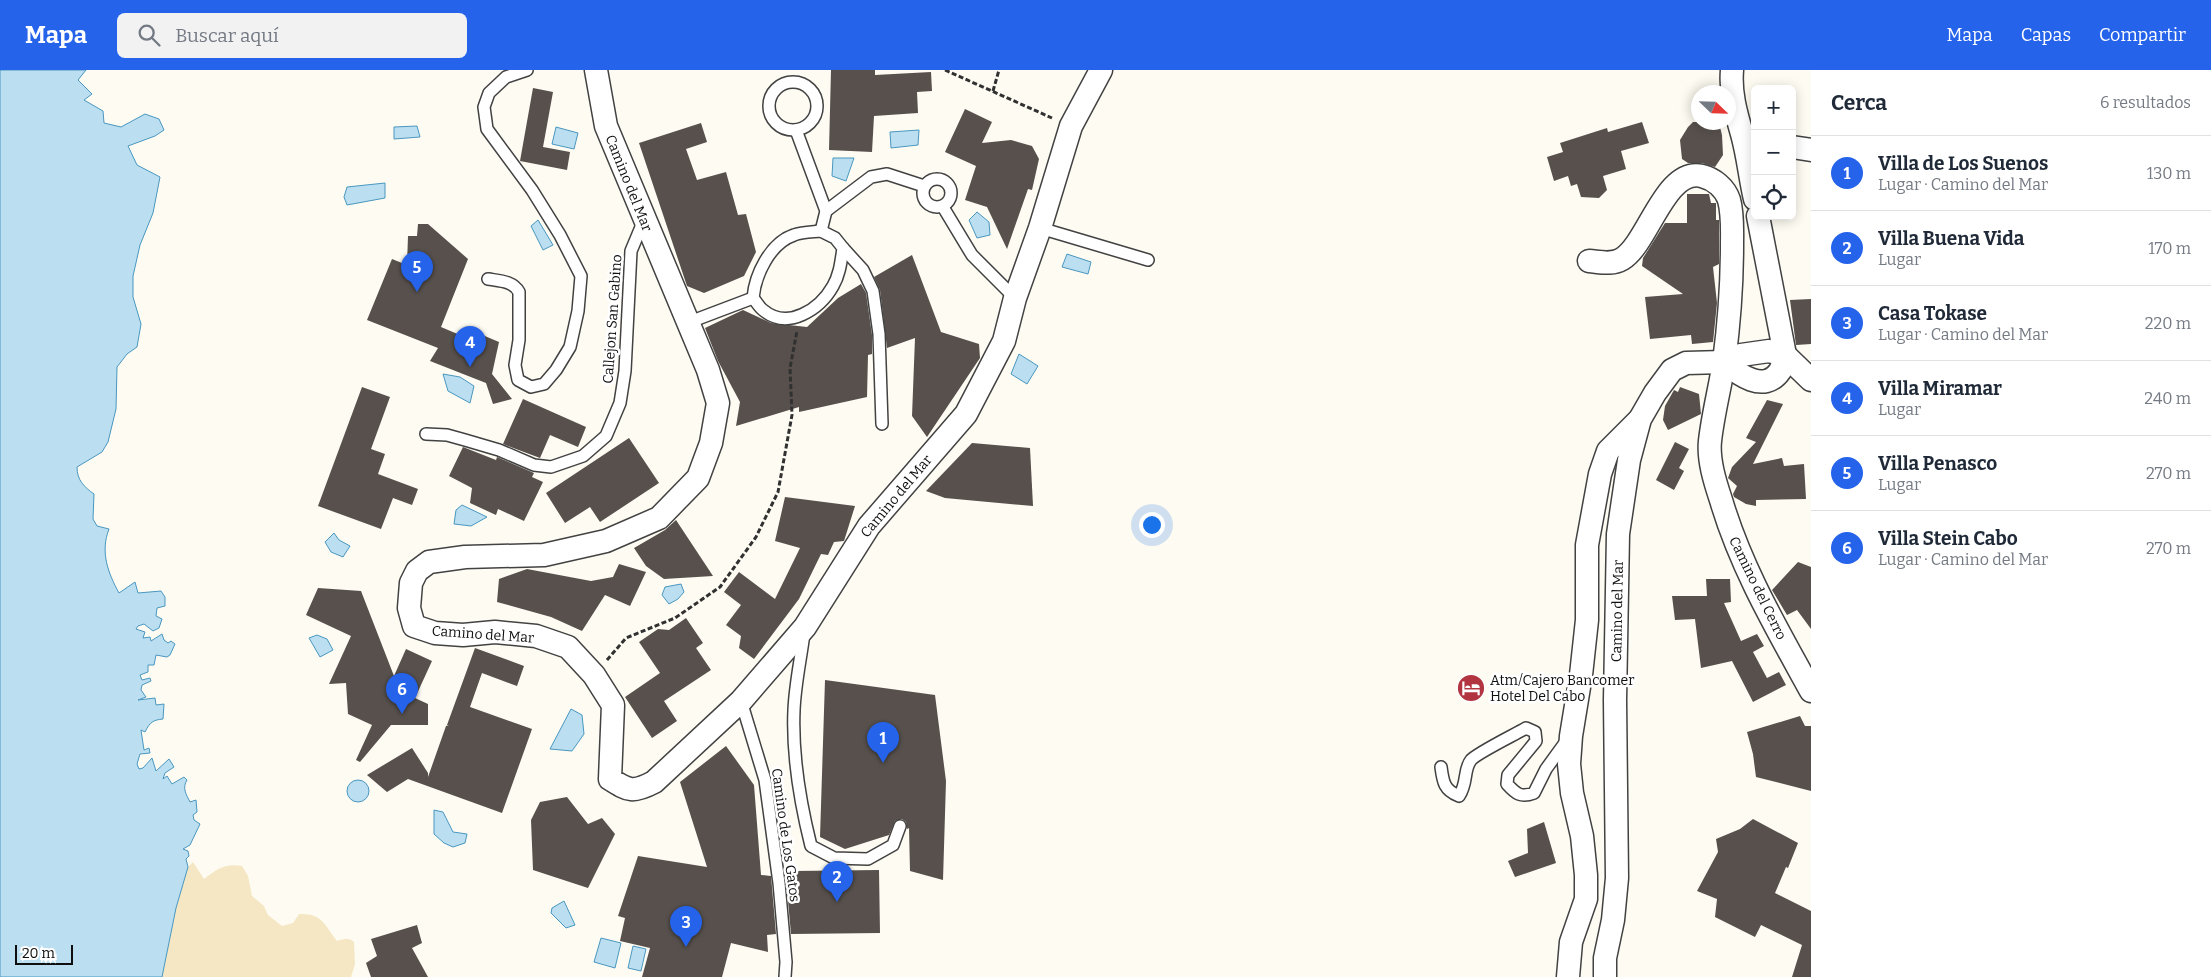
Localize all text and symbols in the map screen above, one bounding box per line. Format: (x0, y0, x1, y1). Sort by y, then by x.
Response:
search box (117, 13, 467, 58)
text: Mapa (25, 21, 87, 49)
icon: search (135, 21, 163, 49)
text: Buscar aquí (175, 24, 279, 47)
text: Mapa (1947, 24, 1993, 46)
text: Capas (2021, 24, 2071, 46)
text: Compartir (2099, 24, 2186, 46)
north arrow (1691, 85, 1736, 130)
map controls (1751, 85, 1796, 220)
button: + (1751, 85, 1796, 130)
text: Cerca (1831, 90, 1887, 116)
text: 6 resultados (2100, 93, 2191, 112)
button: − (1751, 130, 1796, 175)
street label: Camino del Mar (601, 132, 656, 234)
text: Villa de Los Suenos (1878, 152, 2048, 175)
text: 1 (1844, 164, 1850, 183)
text: 130 m (2147, 164, 2191, 183)
button: locate (1751, 175, 1796, 220)
text: Lugar · Camino del Mar (1878, 175, 2048, 194)
text: Villa Buena Vida (1878, 227, 2024, 250)
text: 2 (1842, 239, 1852, 258)
text: 170 m (2148, 239, 2191, 258)
text: Lugar (1878, 250, 1921, 269)
pin: 5 (401, 251, 433, 292)
street label: Callejon San Gabino (599, 254, 626, 384)
text: Casa Tokase (1878, 302, 1987, 325)
text: 3 (1842, 314, 1852, 333)
text: 220 m (2145, 314, 2191, 333)
text: Lugar · Camino del Mar (1878, 325, 2048, 344)
pin: 4 (454, 326, 486, 367)
text: Villa Miramar (1878, 377, 2002, 400)
text: 4 (1842, 389, 1852, 408)
text: 240 m (2144, 389, 2191, 408)
text: Lugar (1878, 400, 1921, 419)
street label: Camino del Mar (857, 452, 936, 541)
text: Villa Penasco (1878, 452, 1997, 475)
text: 5 (1843, 464, 1851, 483)
text: 270 m (2146, 464, 2191, 483)
text: Lugar (1878, 475, 1921, 494)
your location (1139, 512, 1165, 538)
text: Villa Stein Cabo (1878, 527, 2018, 550)
street label: Camino del Cerro (1725, 534, 1790, 643)
text: 6 (1842, 539, 1852, 558)
text: 270 m (2146, 539, 2191, 558)
text: Lugar · Camino del Mar (1878, 550, 2048, 569)
street label: Camino del Mar (1608, 560, 1627, 662)
street label: Camino del Mar (431, 622, 535, 647)
place label: Atm/Cajero Bancomer Hotel Del Cabo (1490, 672, 1634, 705)
pin: 6 (386, 673, 418, 714)
hotel icon: Atm/Cajero Bancomer Hotel Del Cabo (1456, 673, 1486, 703)
pin: 1 (867, 722, 899, 763)
street label: Camino de Los Gatos (768, 767, 803, 903)
pin: 2 (821, 861, 853, 902)
pin: 3 (670, 906, 702, 947)
scale bar (15, 942, 72, 965)
text: 20 m (22, 945, 55, 962)

